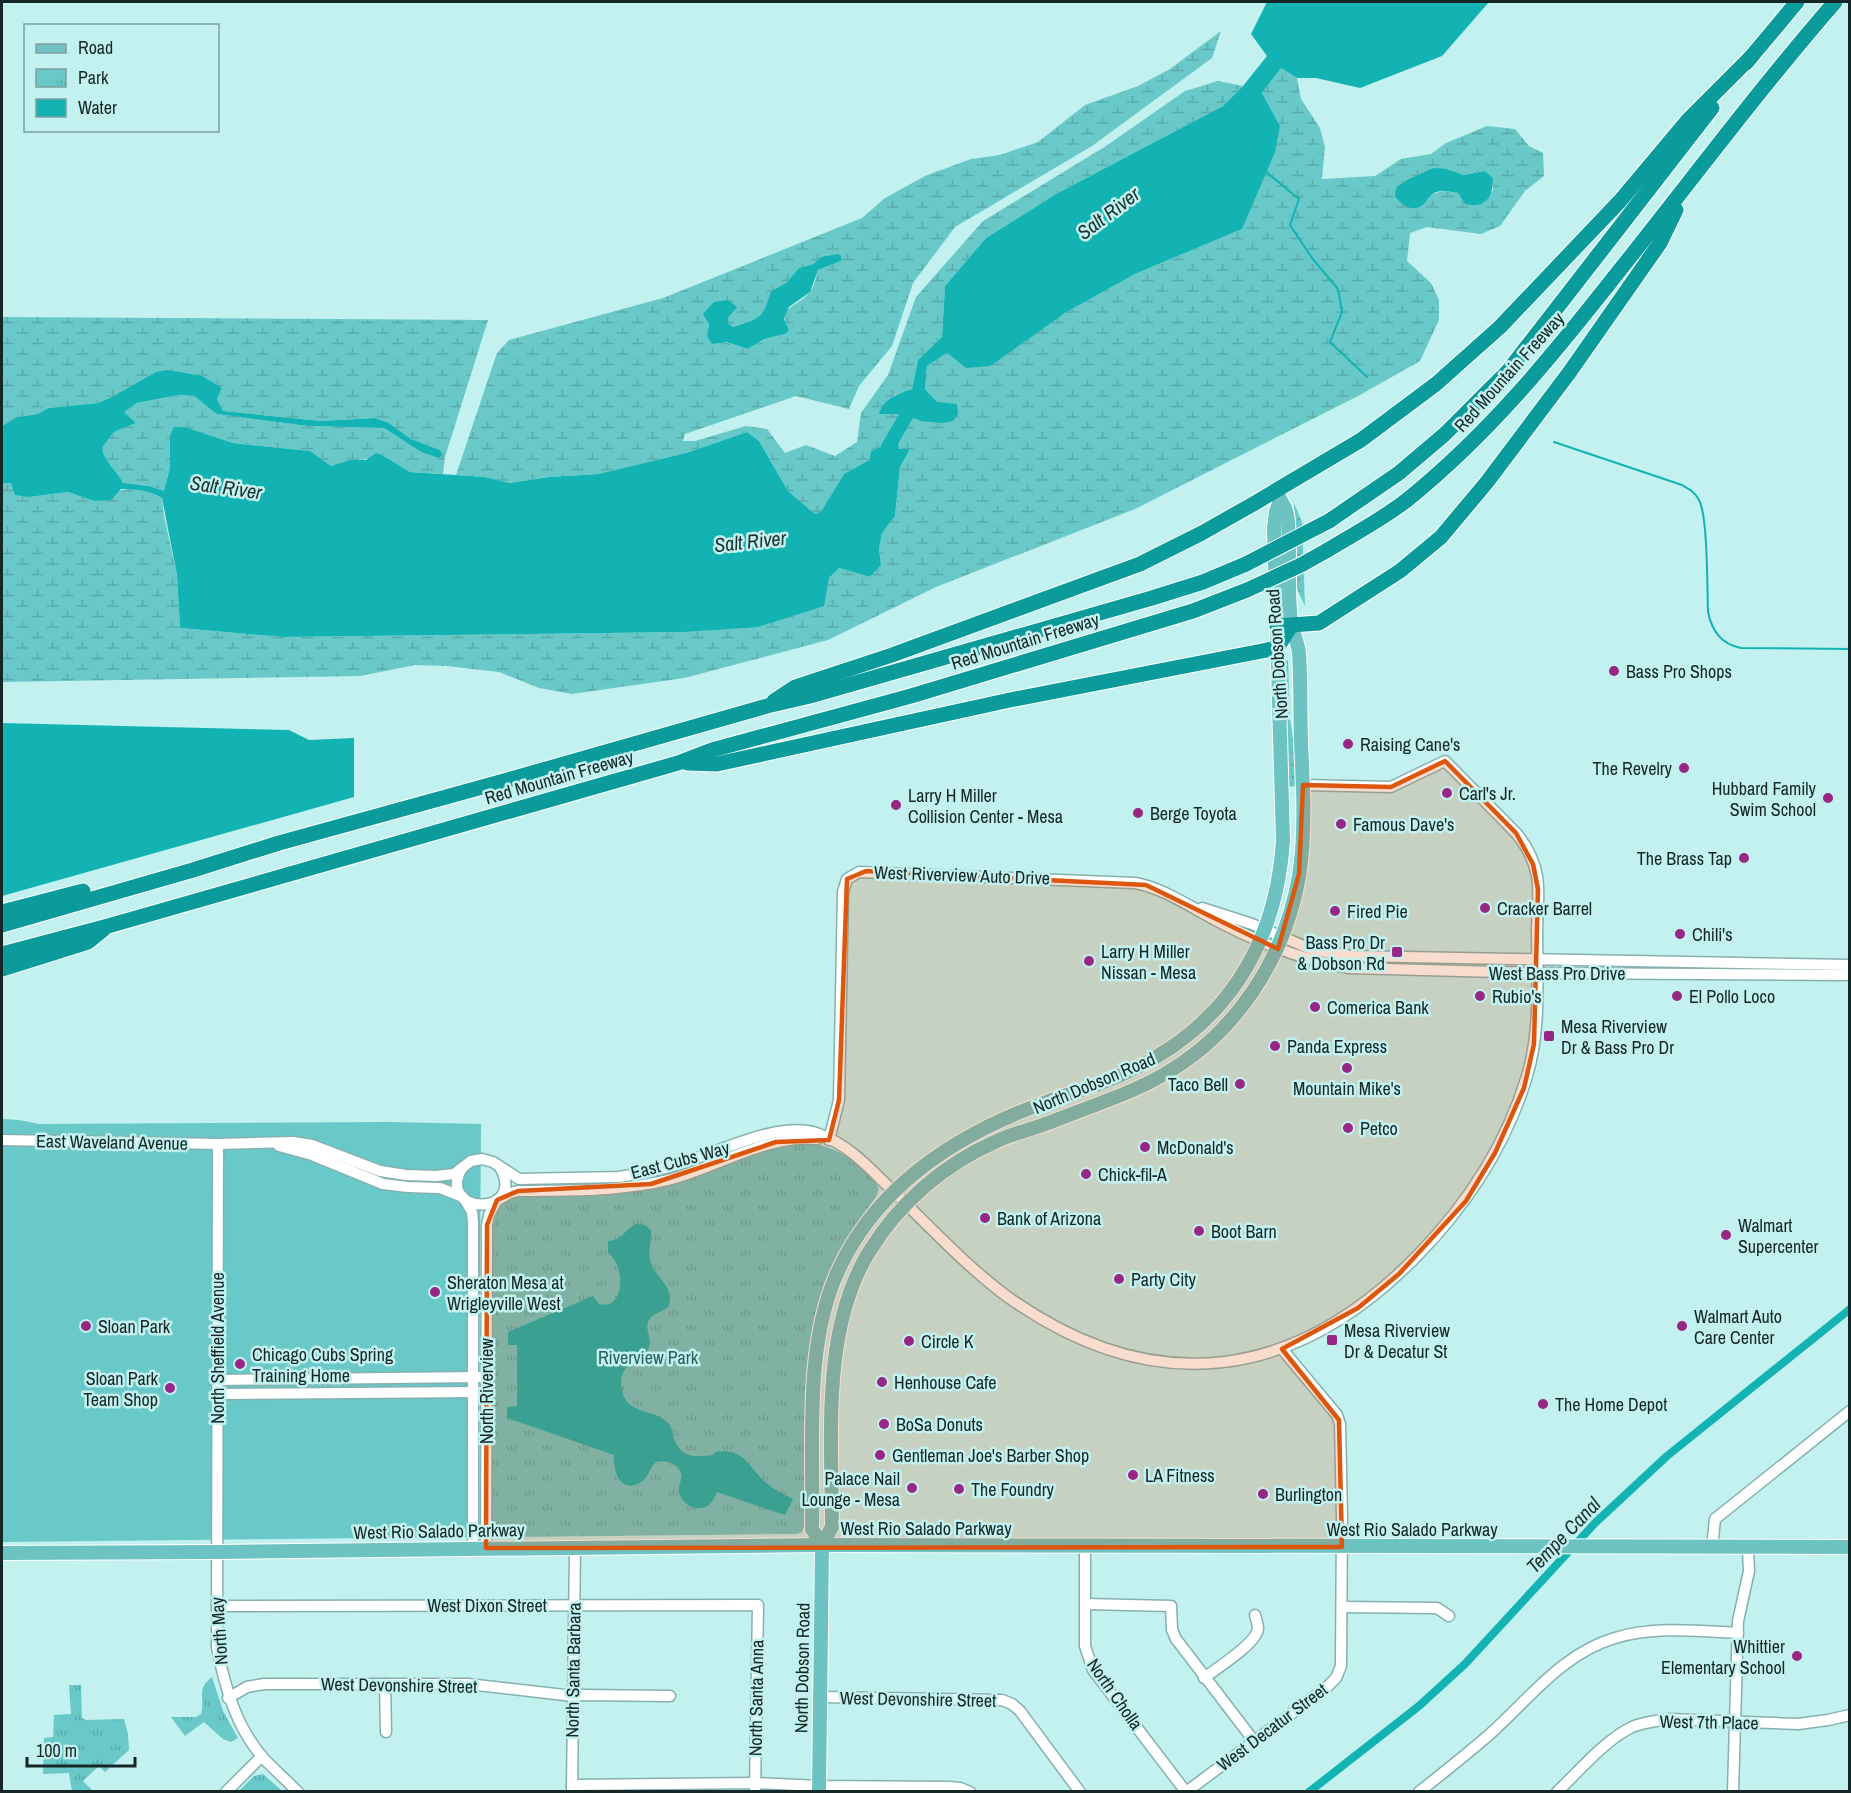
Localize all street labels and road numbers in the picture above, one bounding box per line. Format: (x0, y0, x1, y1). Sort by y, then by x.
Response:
street label: Red Mountain Freeway (1448, 306, 1570, 437)
street label: North Dobson Road (1260, 588, 1294, 720)
street label: Red Mountain Freeway (948, 606, 1103, 675)
street label: Red Mountain Freeway (482, 744, 637, 810)
street label: West Riverview Auto Drive (874, 859, 1050, 891)
street label: West Bass Pro Drive (1489, 961, 1625, 986)
street label: North Dobson Road (1029, 1046, 1159, 1120)
street label: East Waveland Avenue (36, 1128, 188, 1156)
street label: East Cubs Way (628, 1135, 733, 1185)
street label: North Sheffield Avenue (205, 1272, 230, 1424)
street label: North Riverview (474, 1338, 499, 1444)
street label: West Rio Salado Parkway (840, 1516, 1012, 1541)
street label: West Rio Salado Parkway (353, 1517, 525, 1545)
street label: West Rio Salado Parkway (1326, 1517, 1498, 1542)
street label: West Dixon Street (427, 1593, 547, 1618)
street label: North May (204, 1596, 234, 1666)
street label: North Santa Barbara (559, 1602, 587, 1738)
street label: North Dobson Road (788, 1603, 816, 1733)
street label: North Santa Anna (742, 1640, 770, 1756)
street label: North Cholla (1081, 1653, 1149, 1735)
street label: West Devonshire Street (321, 1671, 477, 1699)
street label: West Decatur Street (1212, 1677, 1332, 1777)
street label: West Devonshire Street (840, 1685, 996, 1713)
street label: West 7th Place (1659, 1709, 1759, 1735)

